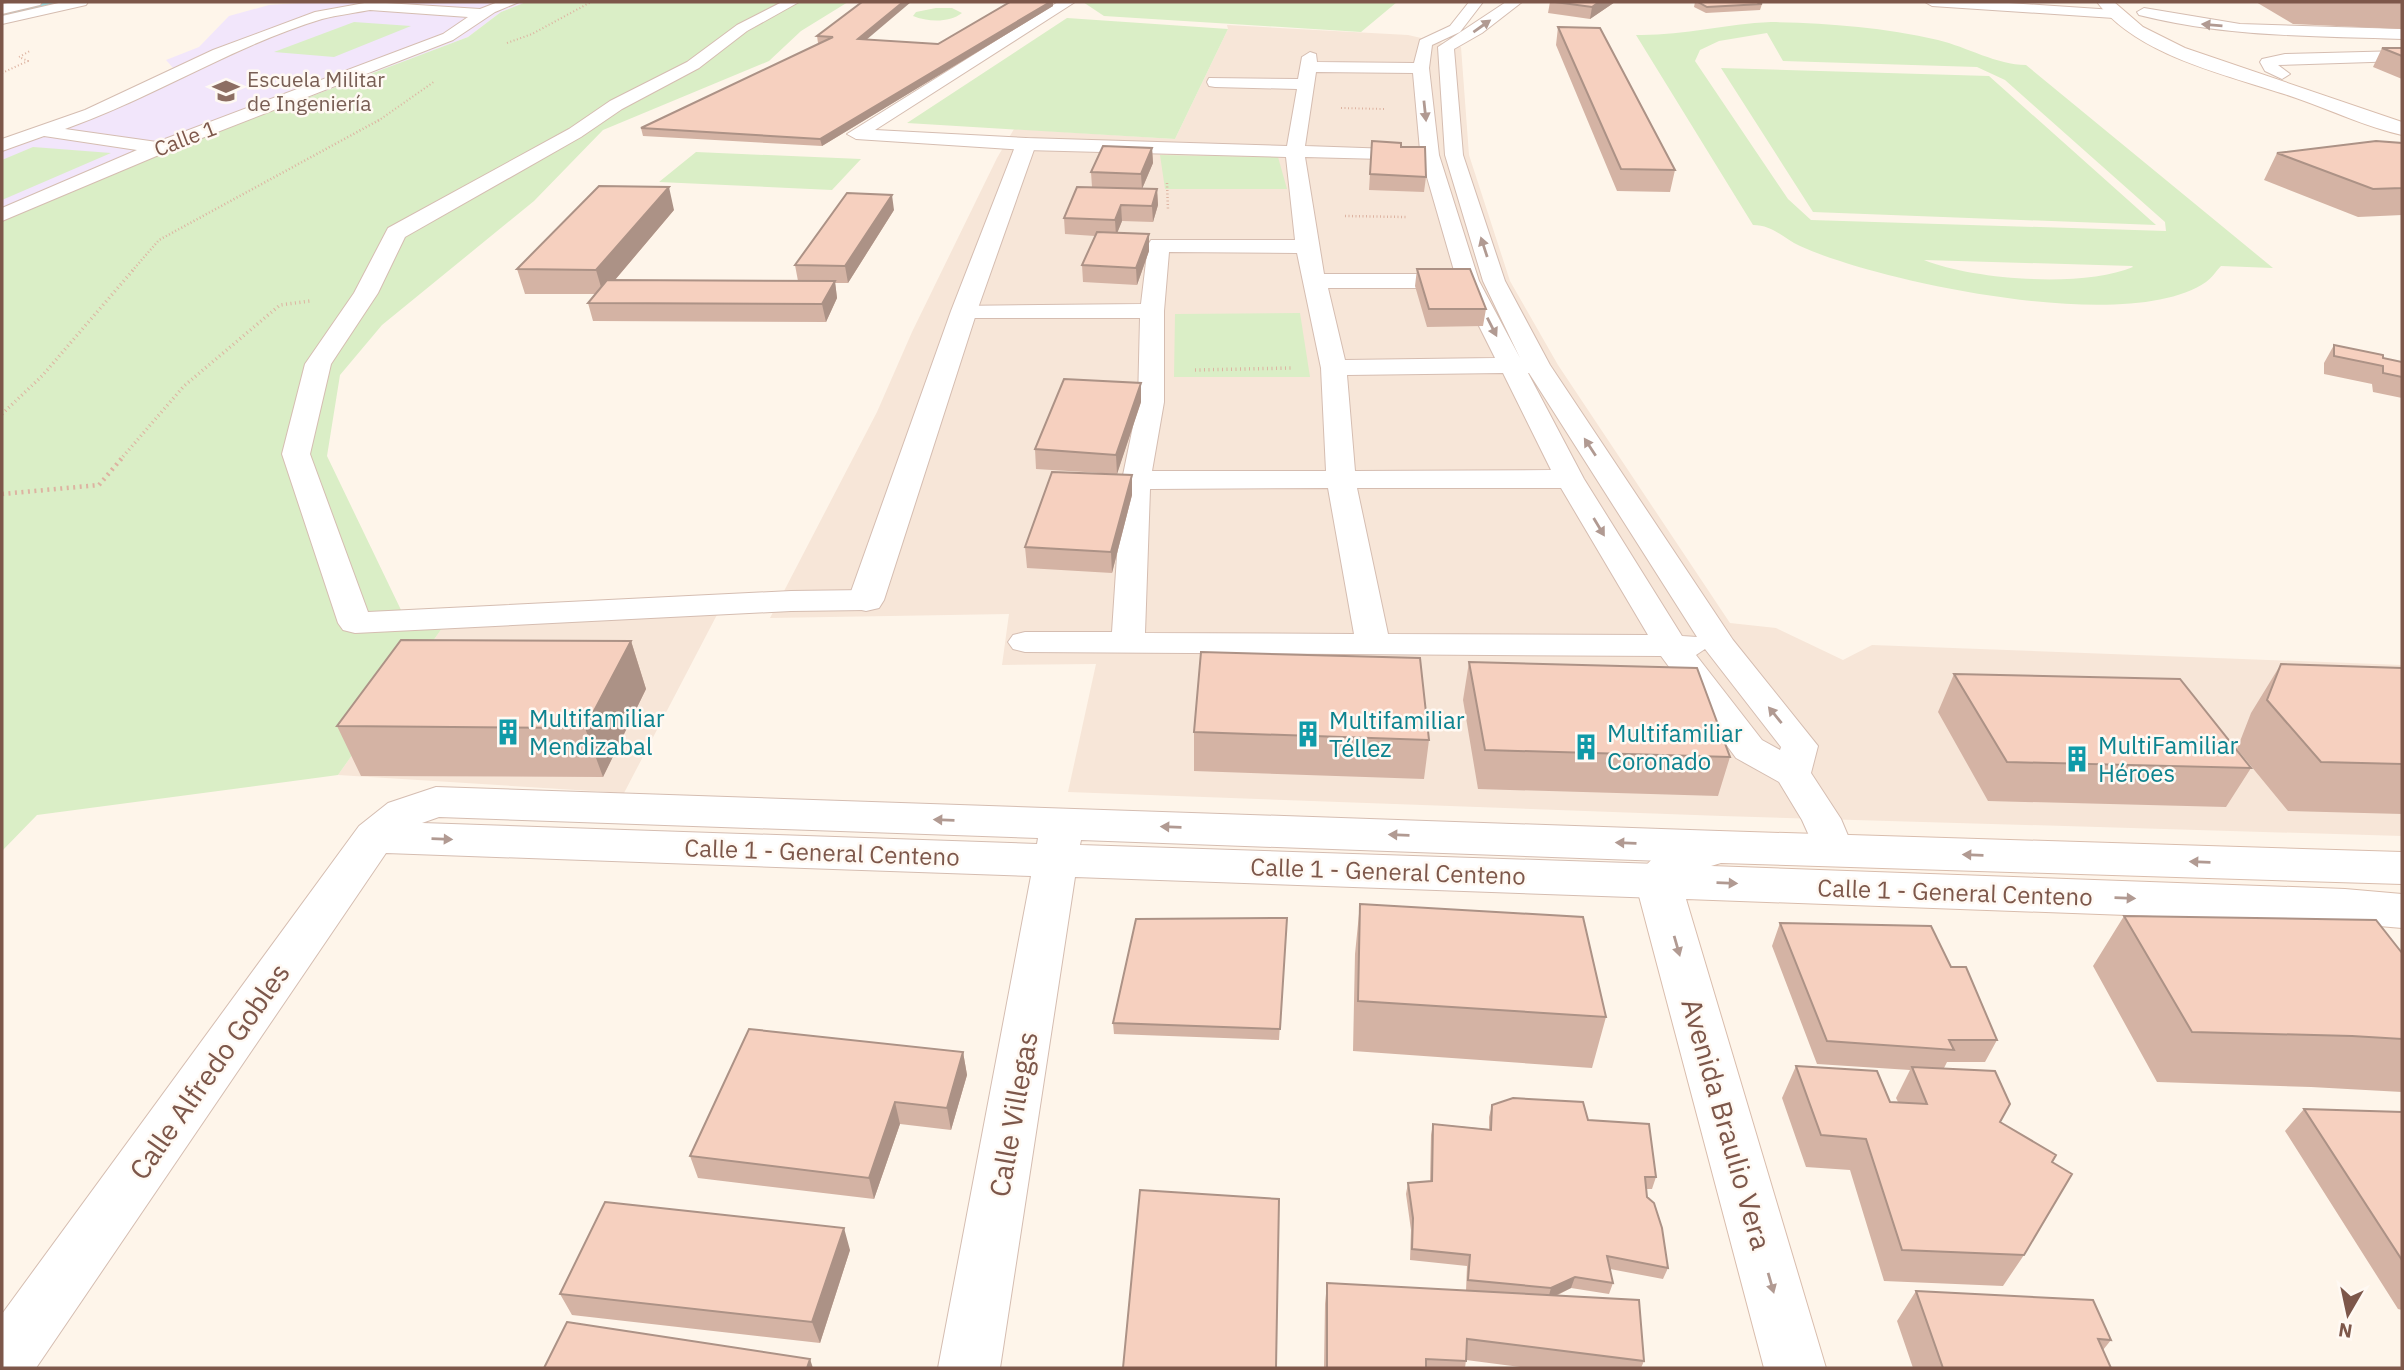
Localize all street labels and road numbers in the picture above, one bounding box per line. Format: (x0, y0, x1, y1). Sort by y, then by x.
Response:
street label: Calle 1 (150, 113, 220, 163)
street label: Calle 1 - General Centeno (684, 831, 960, 873)
street label: Calle 1 - General Centeno (1250, 850, 1526, 892)
street label: Calle 1 - General Centeno (1817, 871, 2093, 913)
street label: Calle Alfredo Gobles (120, 955, 298, 1187)
street label: Avenida Braulio Vera (1673, 994, 1781, 1254)
street label: Calle Villegas (980, 1028, 1046, 1200)

